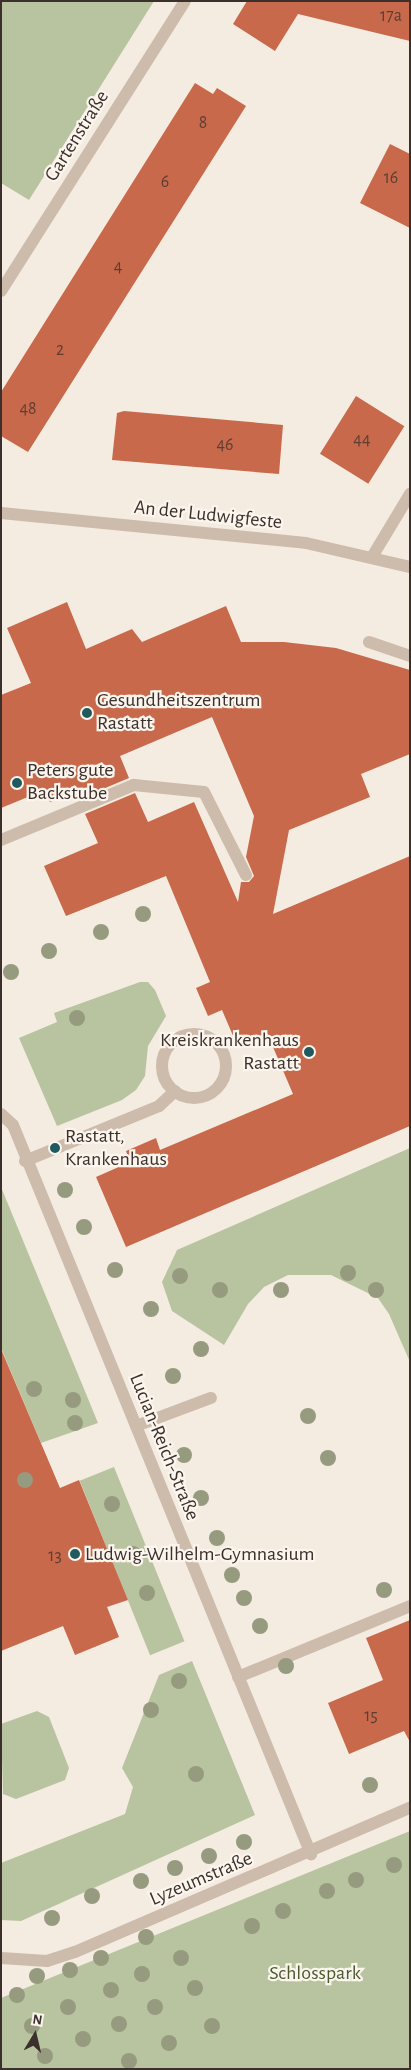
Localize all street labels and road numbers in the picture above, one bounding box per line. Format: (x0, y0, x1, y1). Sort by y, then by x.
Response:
street label: Gartenstraße (40, 86, 114, 186)
street label: An der Ludwigfeste (133, 495, 283, 535)
street label: Lucian-Reich-Straße (124, 1370, 204, 1524)
street label: Lyzeumstraße (146, 1847, 256, 1911)

